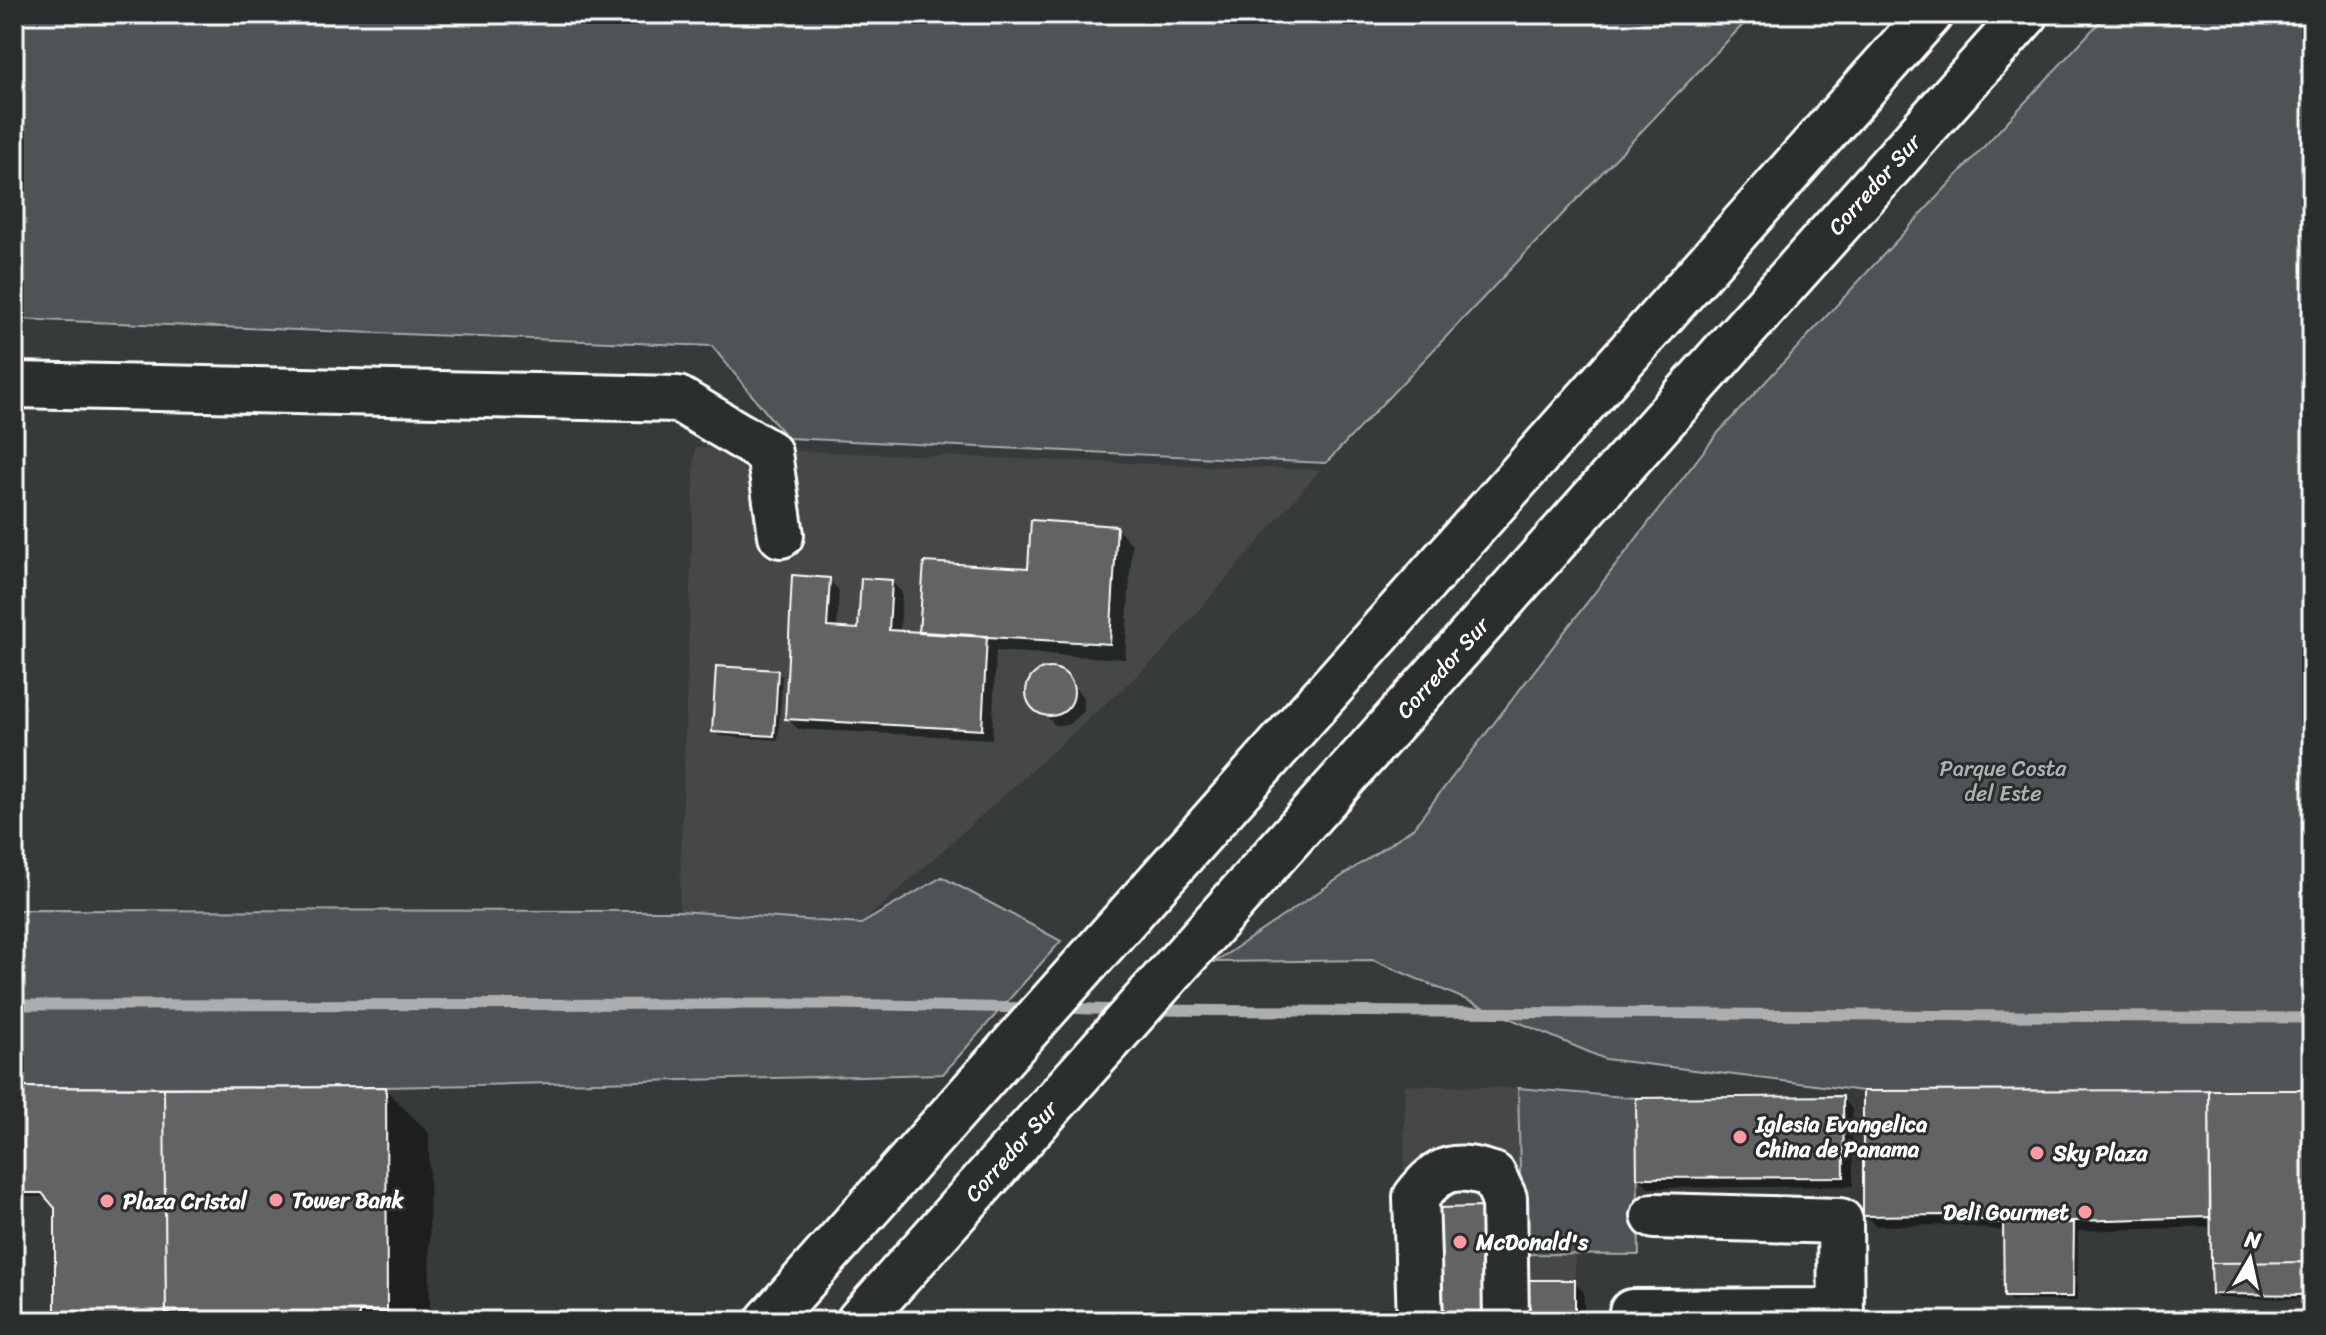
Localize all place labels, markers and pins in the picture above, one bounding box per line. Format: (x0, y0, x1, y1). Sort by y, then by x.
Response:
place label: Iglesia Evangelica China de Panama (1755, 1105, 1927, 1169)
marker: Iglesia Evangelica China de Panama (1731, 1128, 1749, 1146)
place label: Sky Plaza (2052, 1134, 2148, 1173)
marker: Sky Plaza (2028, 1144, 2046, 1162)
place label: Tower Bank (292, 1181, 405, 1220)
place label: Plaza Cristal (123, 1182, 247, 1221)
marker: Tower Bank (267, 1191, 285, 1209)
marker: Plaza Cristal (98, 1192, 116, 1210)
place label: Deli Gourmet (1943, 1193, 2069, 1232)
marker: Deli Gourmet (2076, 1203, 2094, 1221)
place label: McDonald's (1475, 1223, 1589, 1262)
marker: McDonald's (1451, 1233, 1469, 1251)

